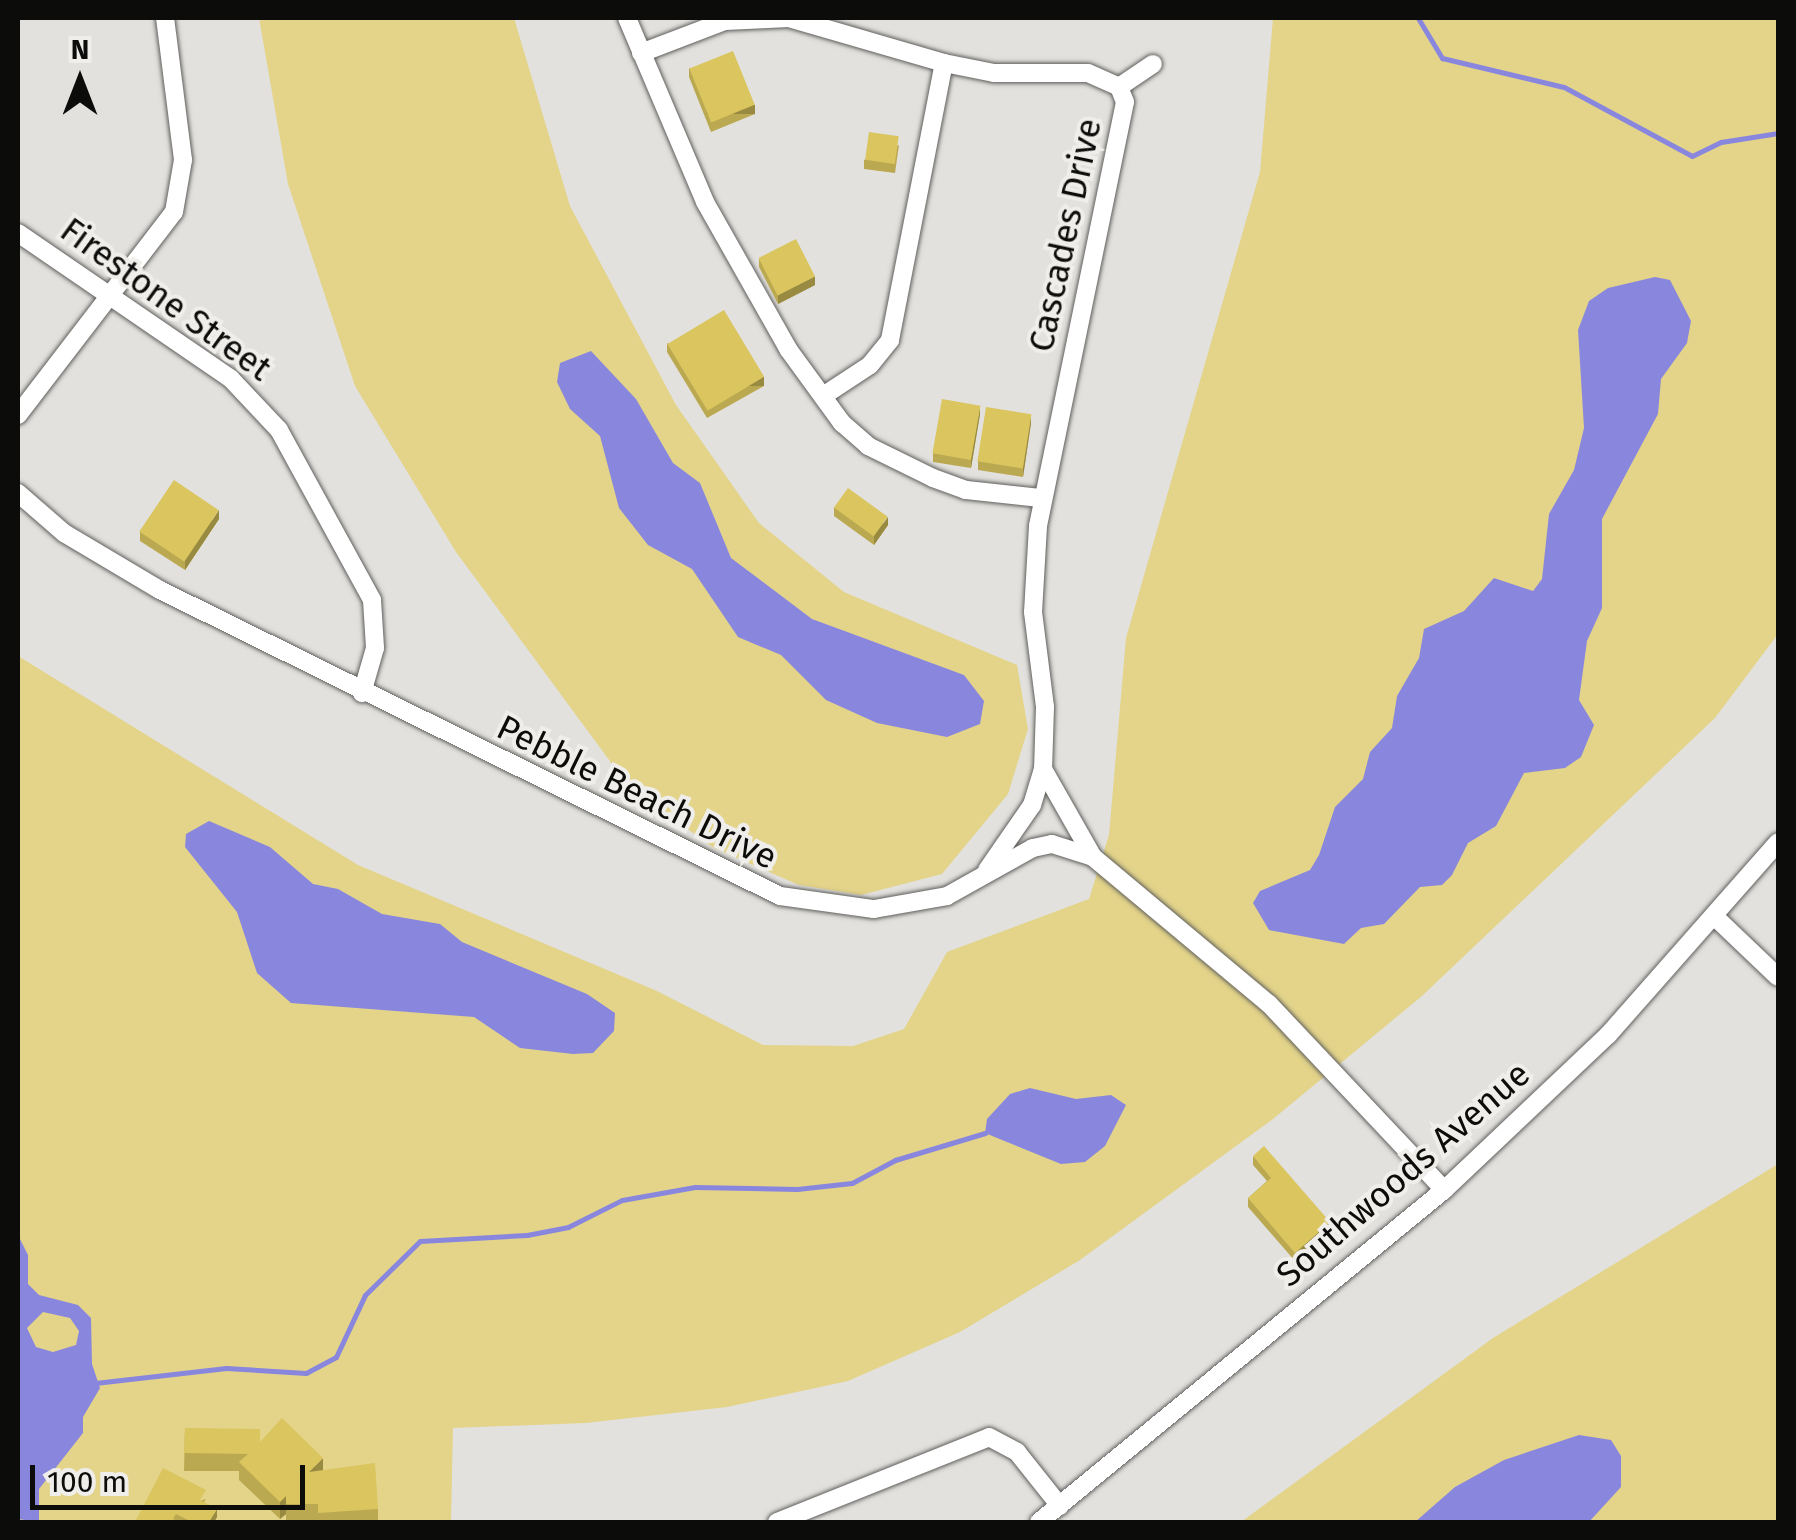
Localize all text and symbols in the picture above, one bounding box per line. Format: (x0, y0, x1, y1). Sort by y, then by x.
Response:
north arrow (30, 30, 130, 130)
text: N (71, 33, 89, 66)
street label: Cascades Drive (1020, 115, 1110, 355)
street label: Firestone Street (52, 209, 280, 389)
street label: Pebble Beach Drive (490, 706, 784, 878)
street label: Southwoods Avenue (1268, 1053, 1538, 1295)
scale bar (35, 1445, 310, 1507)
text: 100 m (47, 1464, 127, 1500)

